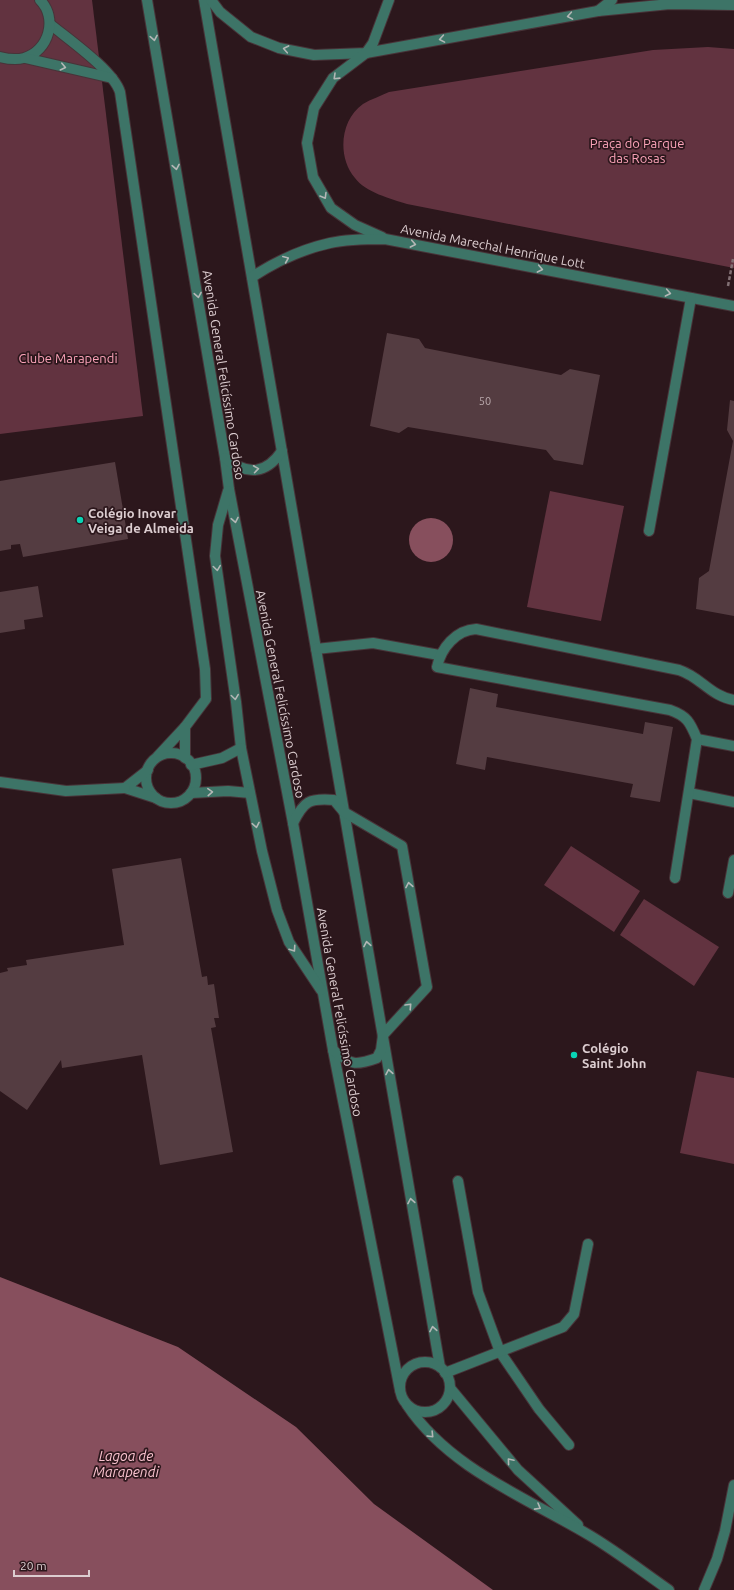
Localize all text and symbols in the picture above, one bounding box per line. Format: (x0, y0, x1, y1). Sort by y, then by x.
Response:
one-way arrow (567, 11, 573, 20)
one-way arrow (439, 34, 445, 43)
one-way arrow (149, 35, 158, 42)
one-way arrow (283, 46, 289, 54)
one-way arrow (59, 62, 66, 71)
one-way arrow (333, 72, 341, 80)
park label: Praça do Parque das Rosas (590, 136, 684, 165)
one-way arrow (171, 164, 180, 170)
one-way arrow (319, 192, 326, 199)
street label: Avenida Marechal Henrique Lott (400, 221, 586, 271)
one-way arrow (410, 239, 416, 248)
one-way arrow (282, 256, 290, 264)
one-way arrow (537, 264, 543, 272)
street label: Avenida General Felicíssimo Cardoso (201, 269, 247, 481)
one-way arrow (665, 289, 671, 297)
one-way arrow (193, 292, 201, 298)
park label: Clube Marapendi (18, 351, 118, 365)
house number: 50 (479, 395, 491, 407)
one-way arrow (253, 465, 259, 474)
place label: Colégio Inovar Veiga de Almeida (88, 506, 194, 535)
marker: Colégio Inovar Veiga de Almeida (75, 515, 85, 525)
one-way arrow (230, 517, 238, 523)
one-way arrow (212, 565, 221, 571)
street label: Avenida General Felicíssimo Cardoso (254, 589, 308, 799)
one-way arrow (230, 694, 239, 700)
one-way arrow (207, 787, 213, 796)
one-way arrow (252, 822, 260, 828)
one-way arrow (405, 881, 413, 888)
street label: Avenida General Felicíssimo Cardoso (315, 906, 365, 1118)
one-way arrow (363, 941, 372, 947)
one-way arrow (288, 945, 296, 952)
one-way arrow (404, 1003, 412, 1011)
place label: Colégio Saint John (582, 1041, 646, 1070)
marker: Colégio Saint John (569, 1050, 579, 1060)
one-way arrow (385, 1069, 394, 1076)
one-way arrow (408, 1197, 416, 1204)
one-way arrow (429, 1326, 438, 1332)
one-way arrow (426, 1430, 434, 1438)
water label: Lagoa de Marapendi (93, 1448, 159, 1480)
one-way arrow (508, 1458, 515, 1466)
one-way arrow (534, 1503, 542, 1510)
scale bar (14, 1552, 89, 1578)
text: 20 m (20, 1559, 47, 1572)

